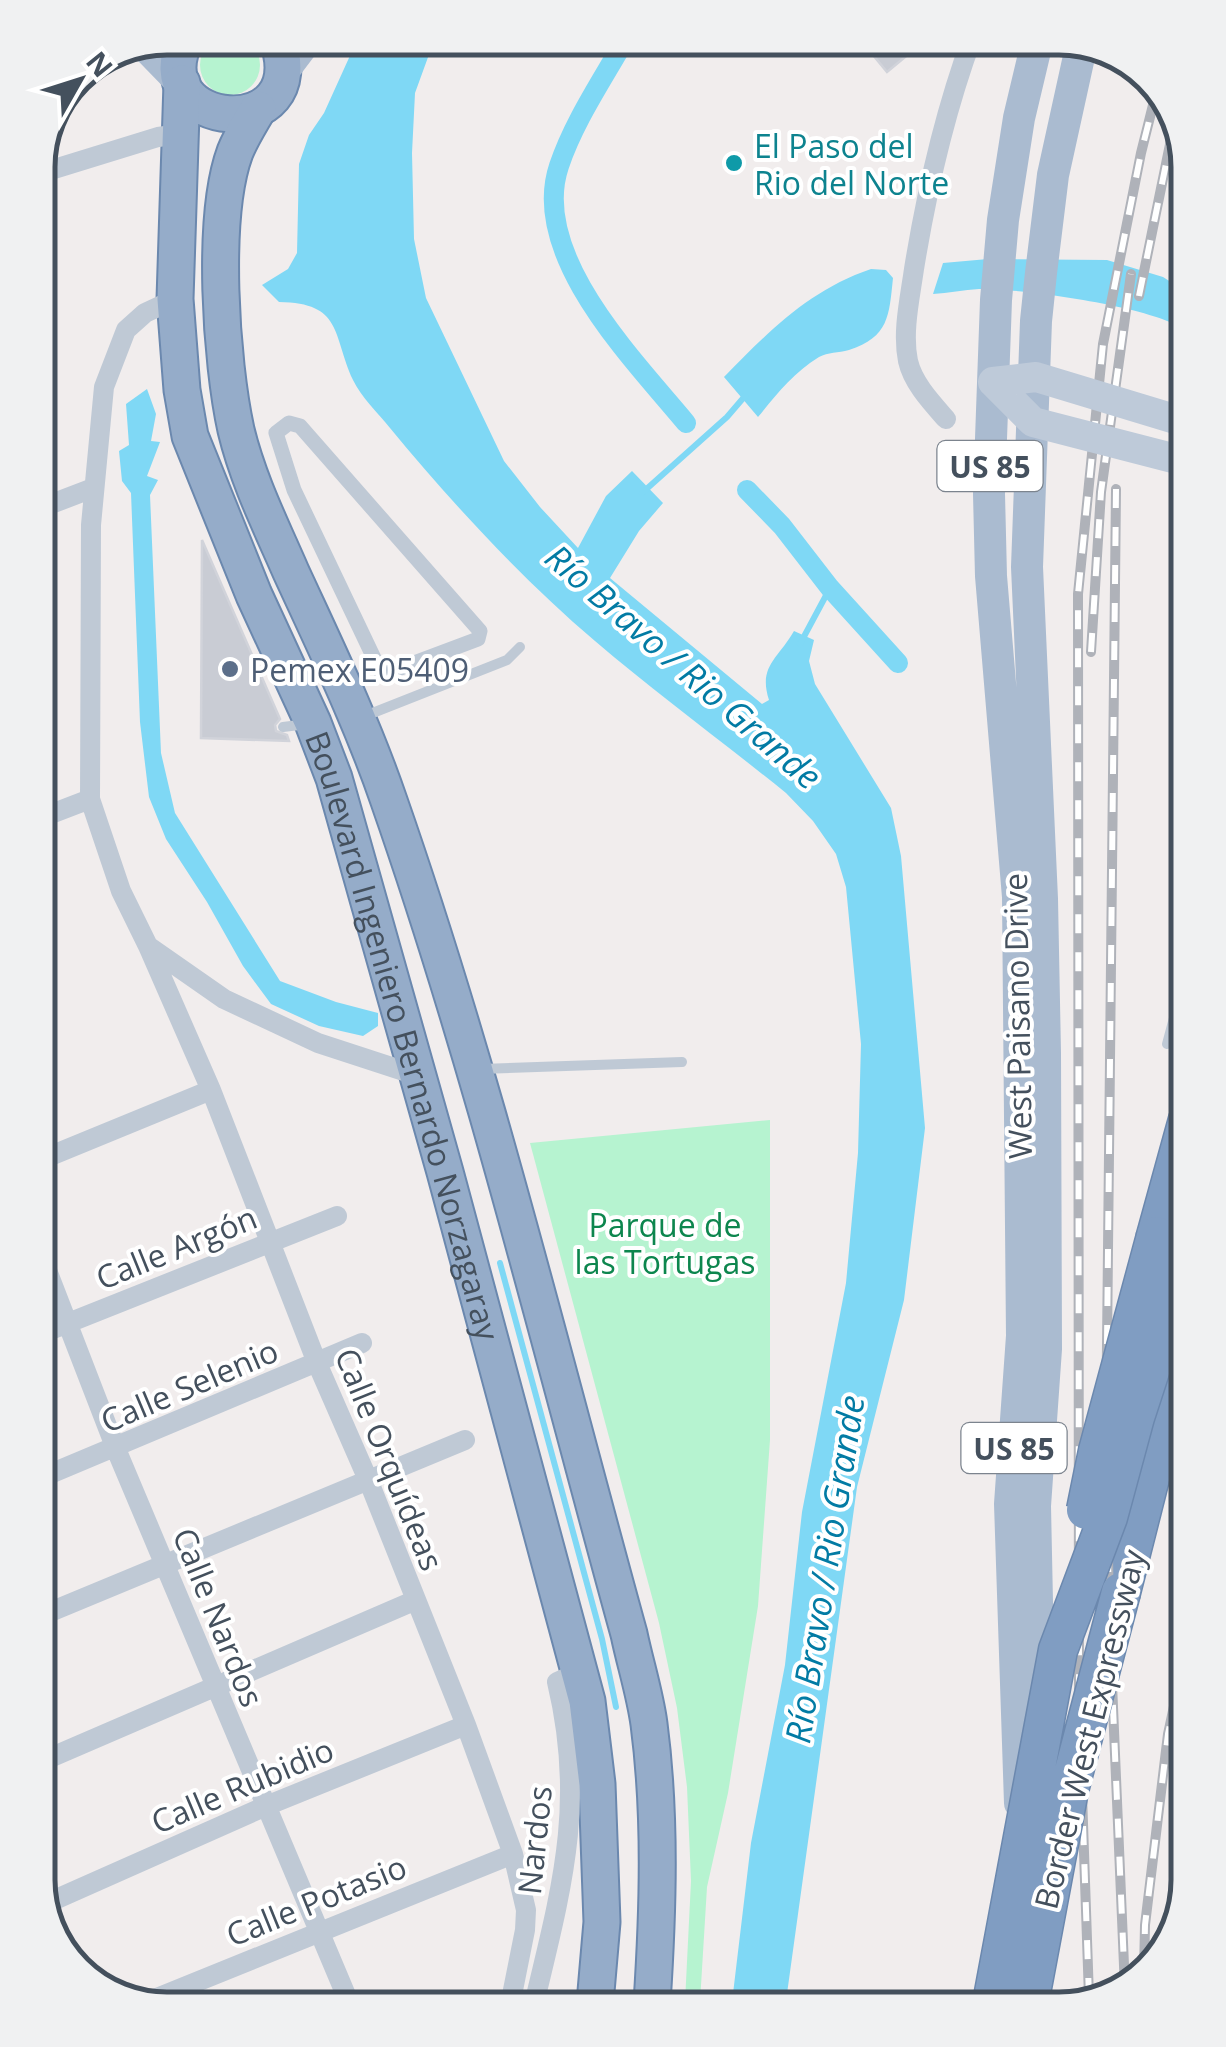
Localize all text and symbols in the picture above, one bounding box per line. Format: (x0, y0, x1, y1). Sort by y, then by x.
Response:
north arrow (30, 30, 130, 130)
text: N (78, 43, 122, 84)
place label: El Paso del Rio del Norte (754, 124, 949, 204)
marker: El Paso del Rio del Norte (723, 152, 745, 174)
road number: US 85 (938, 441, 1042, 491)
water label: Río Bravo / Rio Grande (536, 533, 832, 799)
place label: Pemex E05409 (250, 648, 469, 691)
marker: Pemex E05409 (219, 658, 241, 680)
street label: Boulevard Ingeniero Bernardo Norzagaray (296, 725, 511, 1346)
street label: West Paisano Drive (993, 873, 1041, 1159)
street label: Calle Argón (89, 1195, 263, 1299)
park label: Parque de las Tortugas (575, 1203, 755, 1283)
street label: Calle Selenio (94, 1328, 284, 1442)
street label: Calle Orquídeas (326, 1341, 454, 1577)
water label: Río Bravo / Rio Grande (773, 1392, 875, 1746)
road number: US 85 (962, 1423, 1066, 1473)
street label: Calle Nardos (164, 1521, 274, 1713)
street label: Border West Expressway (1024, 1544, 1155, 1913)
street label: Calle Rubidio (144, 1727, 340, 1843)
street label: Nardos (507, 1784, 561, 1896)
street label: Calle Potasio (220, 1844, 412, 1956)

